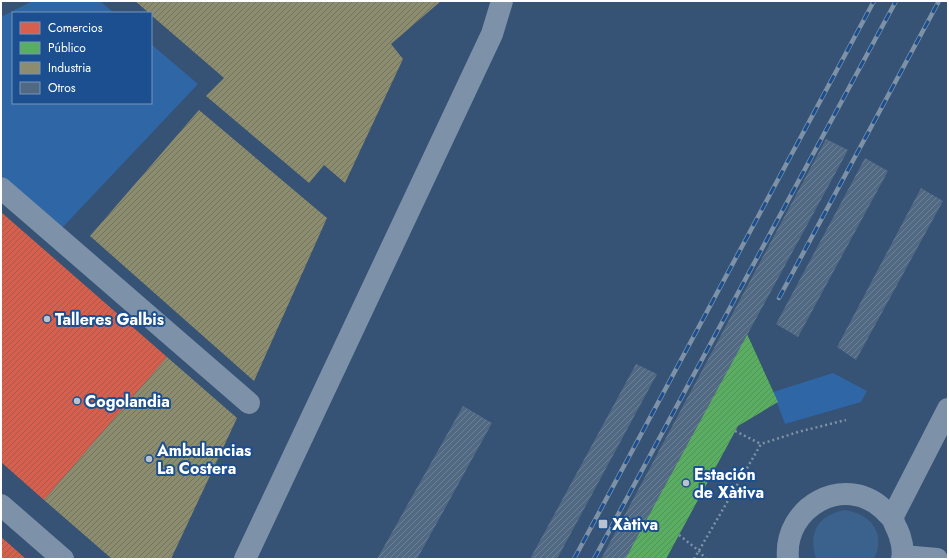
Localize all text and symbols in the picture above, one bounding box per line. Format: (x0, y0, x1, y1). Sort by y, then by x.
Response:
legend (12, 12, 152, 104)
text: Comercios (48, 19, 103, 37)
text: Público (48, 39, 86, 57)
text: Industria (48, 59, 91, 77)
text: Otros (48, 79, 76, 97)
place label: Talleres Galbis (55, 308, 164, 331)
marker: Talleres Galbis (42, 314, 52, 324)
place label: Cogolandia (85, 390, 170, 413)
marker: Cogolandia (72, 396, 82, 406)
place label: Ambulancias La Costera (156, 439, 251, 480)
marker: Ambulancias La Costera (144, 454, 154, 464)
place label: Estación de Xàtiva (694, 463, 764, 504)
marker: Estación de Xàtiva (681, 478, 691, 488)
place label: Xàtiva (612, 513, 658, 536)
marker: Xàtiva (597, 518, 609, 530)

